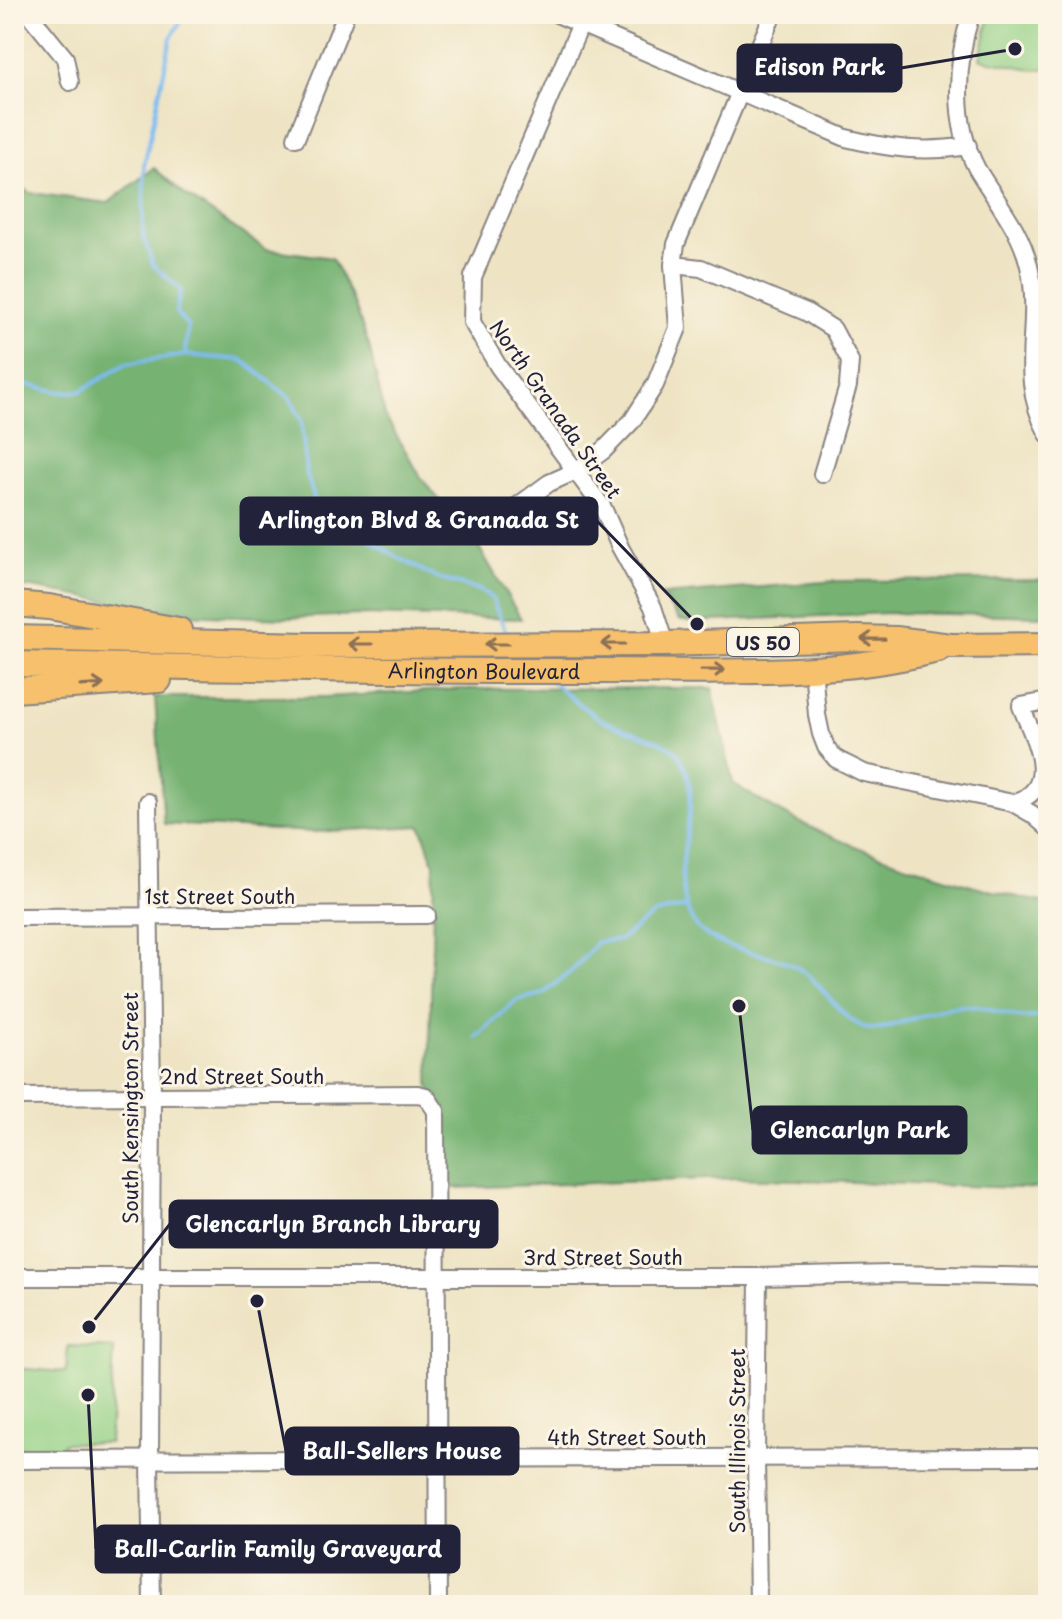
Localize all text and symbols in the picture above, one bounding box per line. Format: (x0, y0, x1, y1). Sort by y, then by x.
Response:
callout: Edison Park (738, 45, 901, 91)
text: Edison Park (754, 49, 886, 82)
street label: North Granada Street (483, 313, 629, 505)
callout: Arlington Blvd & Granada St (241, 498, 597, 544)
text: Arlington Blvd & Granada St (259, 502, 579, 535)
road number: US 50 (727, 628, 799, 656)
one-way arrow (860, 631, 887, 646)
one-way arrow (484, 636, 511, 652)
one-way arrow (600, 636, 627, 652)
one-way arrow (347, 637, 374, 652)
street label: Arlington Boulevard (388, 655, 580, 686)
one-way arrow (699, 662, 726, 678)
one-way arrow (78, 677, 105, 692)
street label: 1st Street South (145, 881, 295, 911)
street label: South Kensington Street (115, 992, 145, 1224)
street label: 2nd Street South (160, 1061, 324, 1091)
callout: Glencarlyn Park (753, 1107, 966, 1153)
text: Glencarlyn Park (770, 1112, 950, 1145)
callout: Glencarlyn Branch Library (170, 1201, 497, 1247)
text: Glencarlyn Branch Library (185, 1206, 481, 1239)
street label: 3rd Street South (523, 1242, 683, 1272)
street label: South Illinois Street (722, 1348, 752, 1534)
street label: 4th Street South (547, 1422, 707, 1452)
callout: Ball-Sellers House (286, 1428, 518, 1474)
text: Ball-Sellers House (302, 1433, 502, 1466)
callout: Ball-Carlin Family Graveyard (96, 1526, 459, 1572)
text: Ball-Carlin Family Graveyard (114, 1531, 442, 1564)

